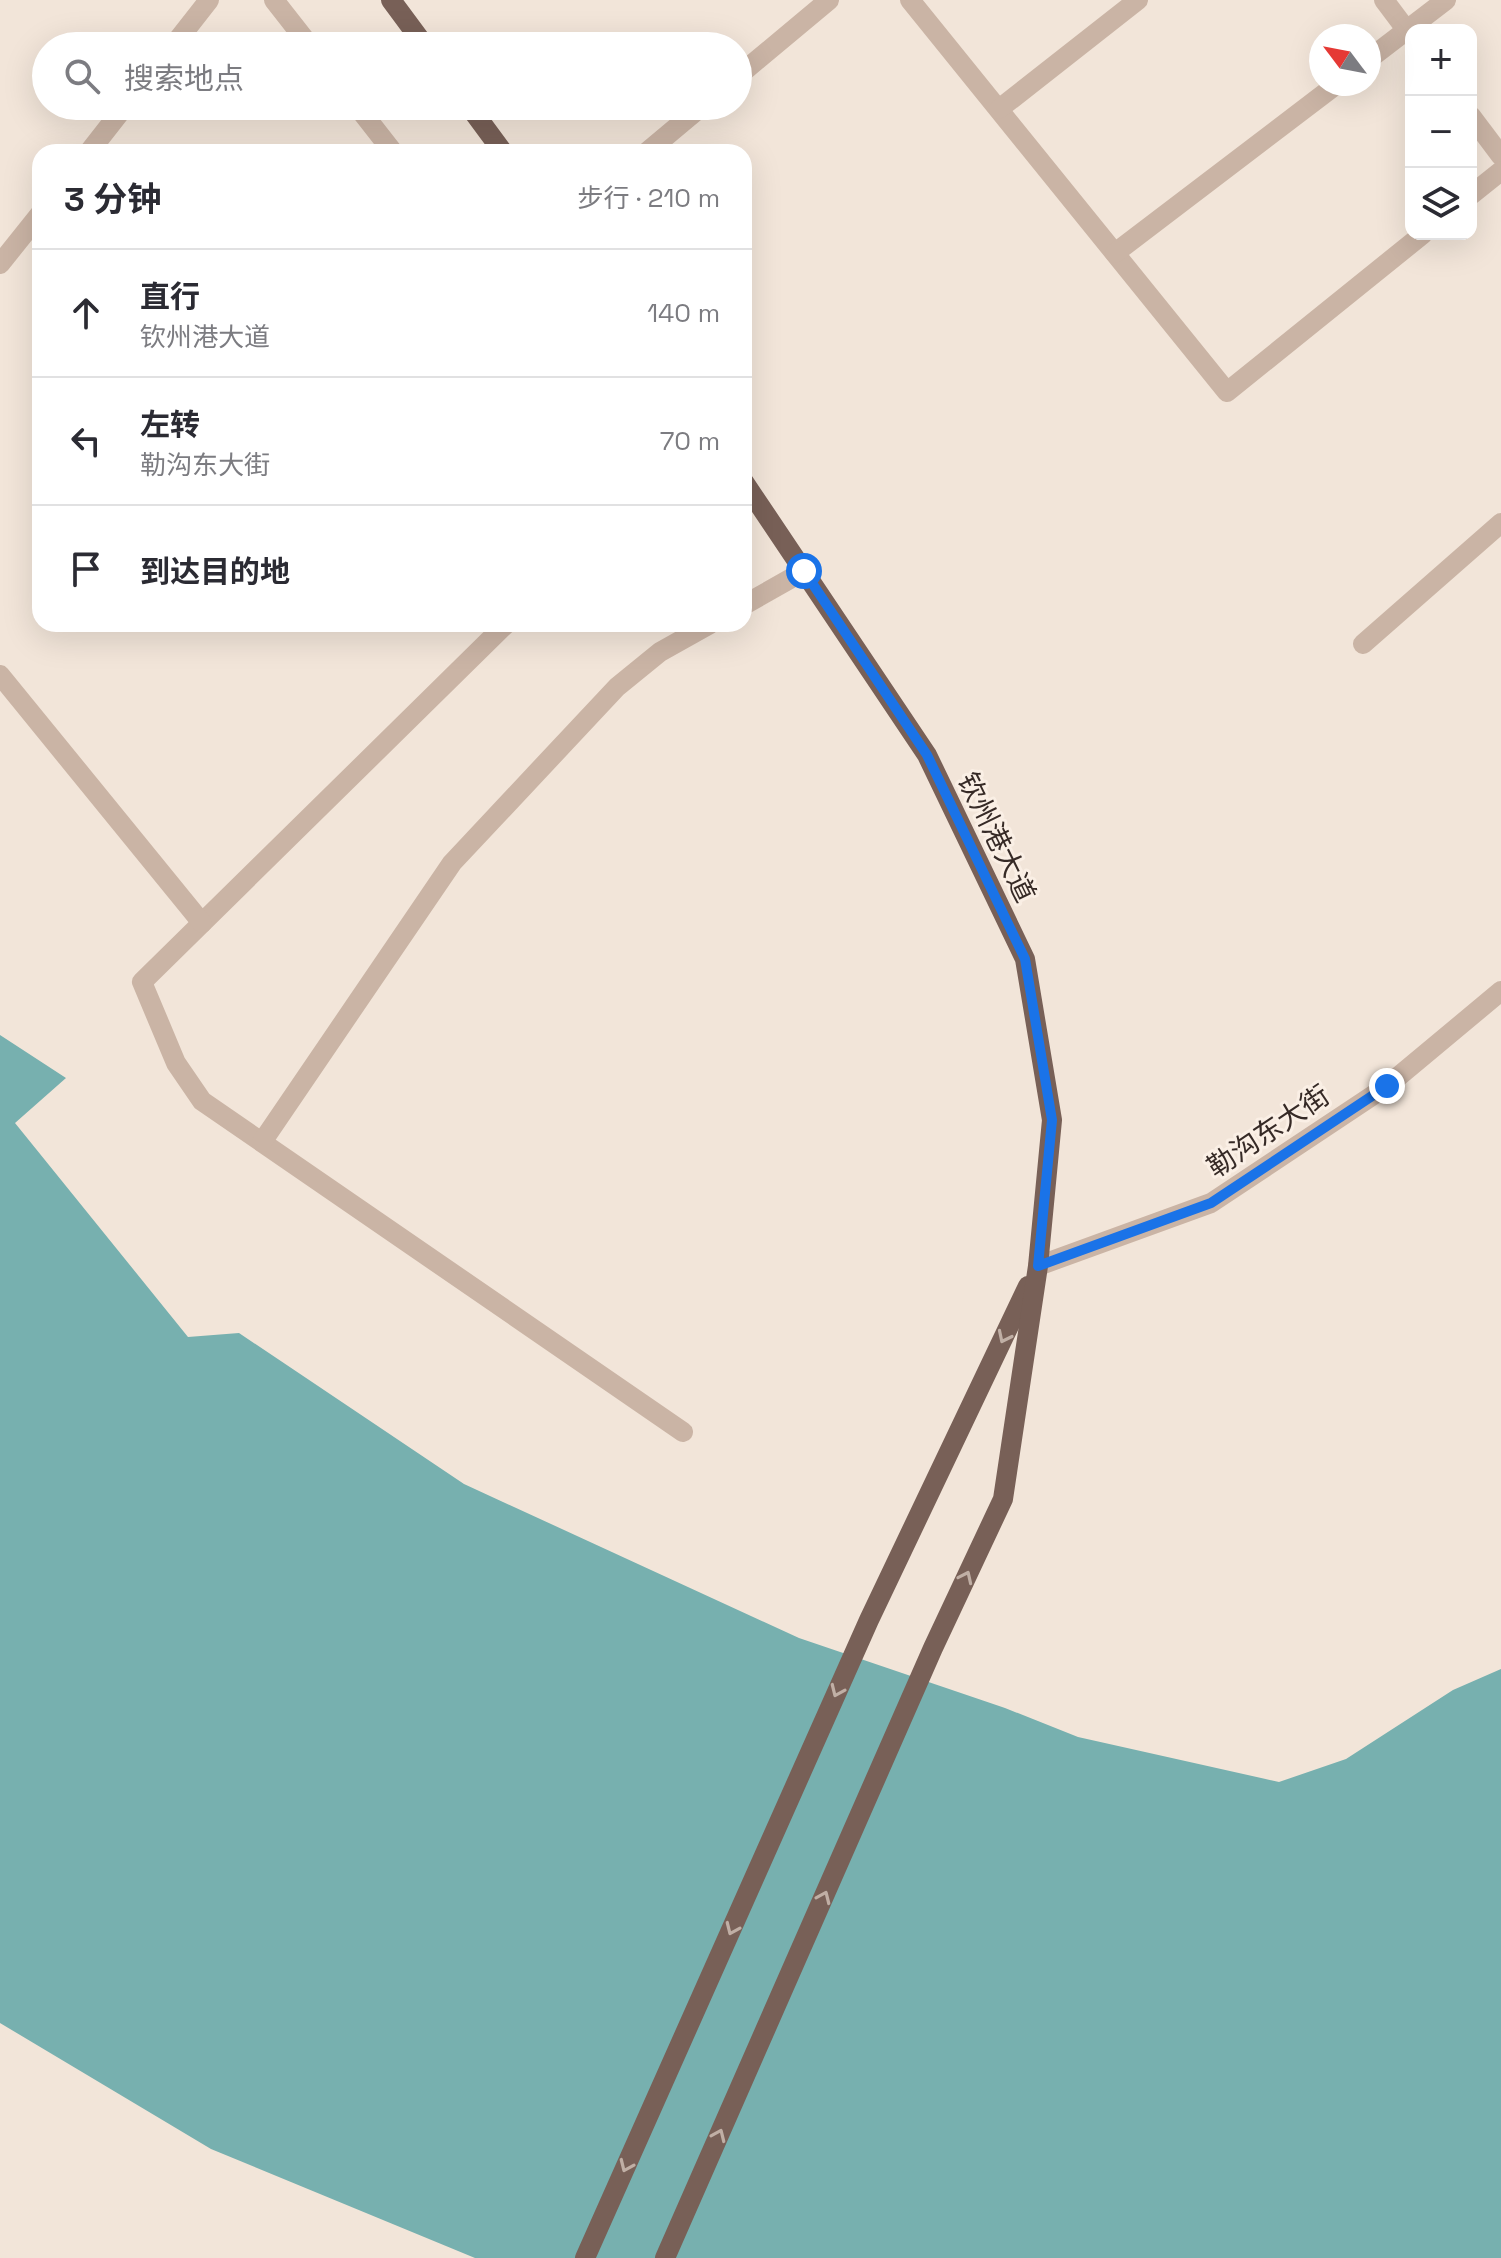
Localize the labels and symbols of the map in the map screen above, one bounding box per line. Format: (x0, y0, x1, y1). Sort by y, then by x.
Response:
north arrow (1309, 24, 1381, 96)
route start (786, 553, 822, 589)
street label: 钦州港大道 (950, 766, 1044, 908)
route end (1369, 1068, 1405, 1104)
street label: 勒沟东大街 (1200, 1077, 1336, 1185)
one-way arrow (998, 1328, 1014, 1343)
one-way arrow (956, 1571, 972, 1586)
one-way arrow (831, 1683, 847, 1698)
one-way arrow (814, 1891, 830, 1906)
one-way arrow (725, 1921, 741, 1935)
one-way arrow (709, 2129, 725, 2144)
one-way arrow (620, 2158, 636, 2173)

